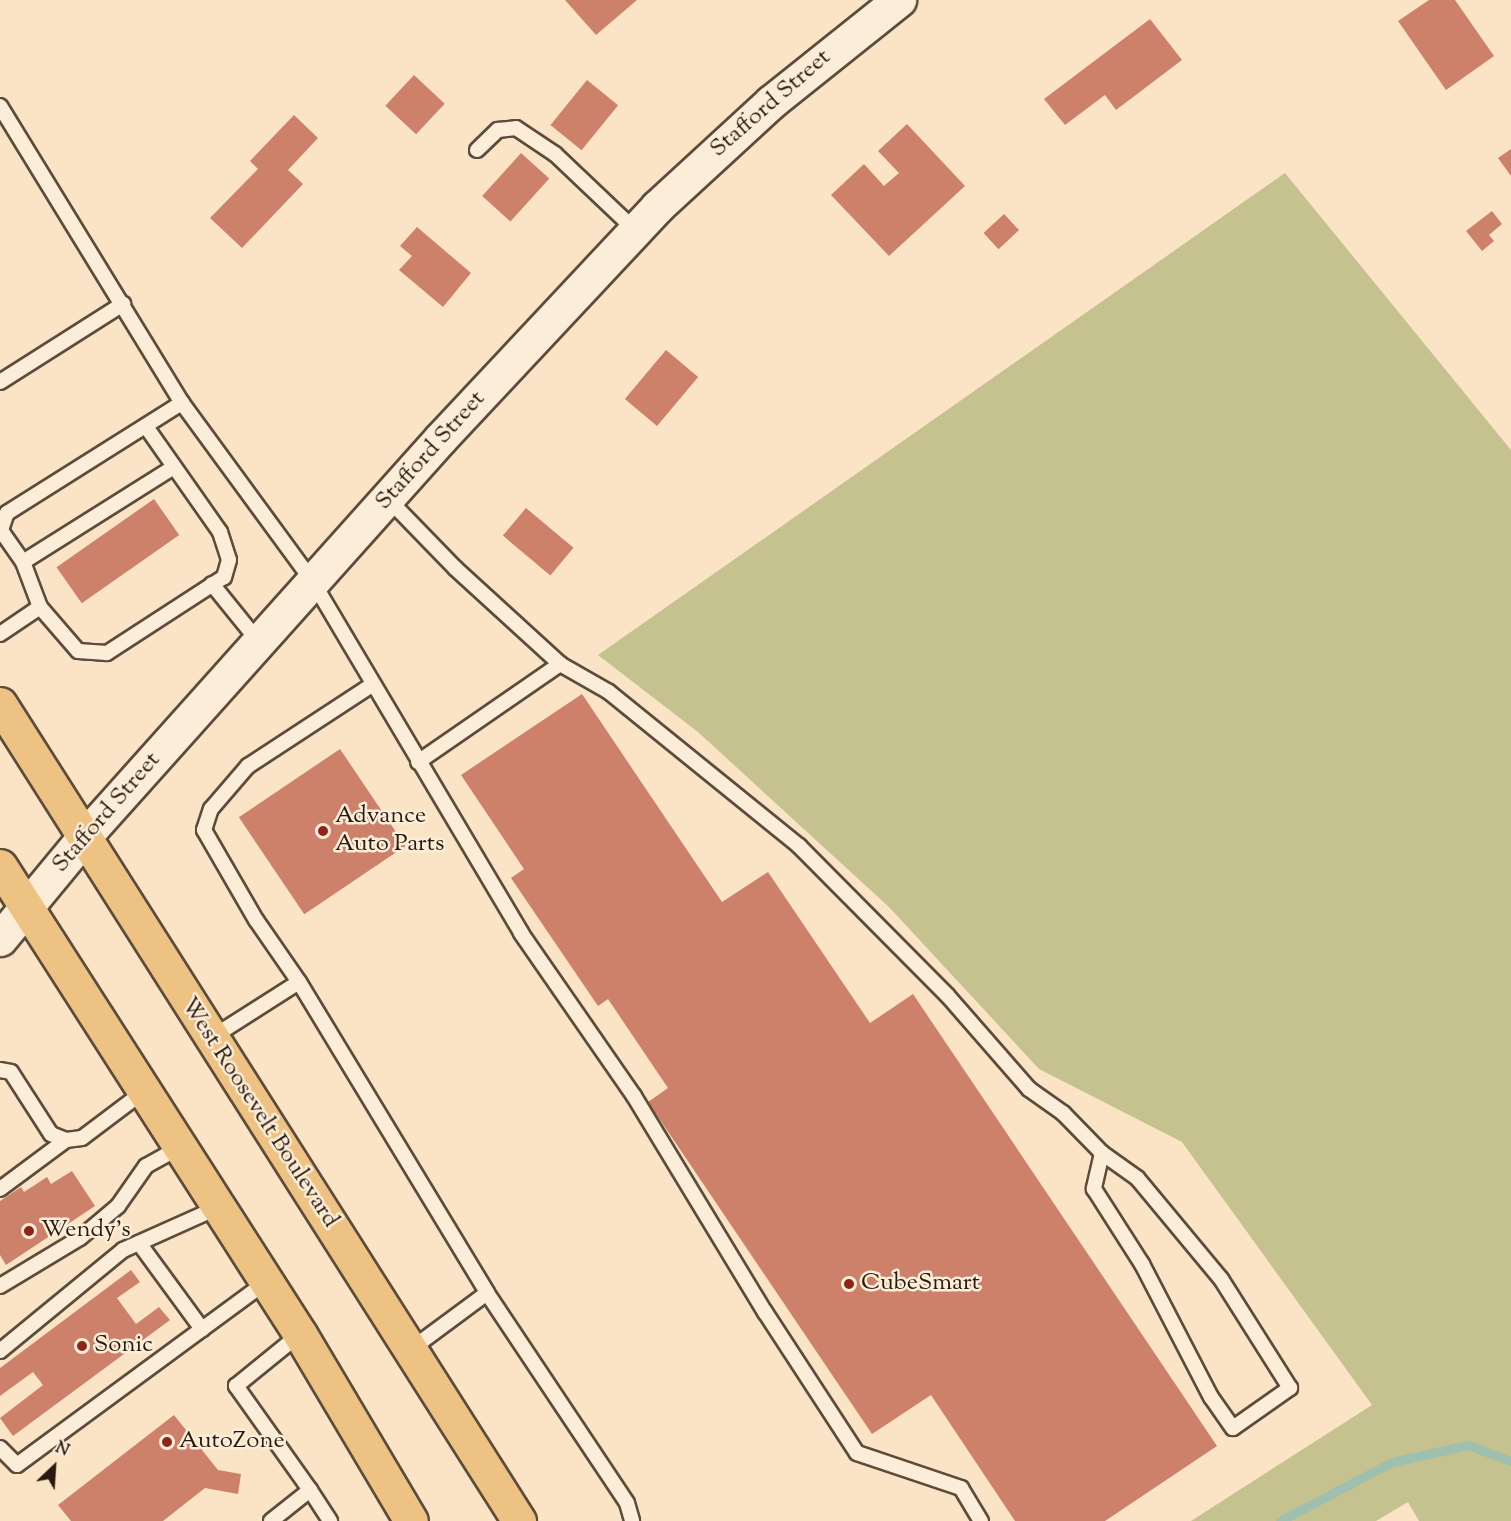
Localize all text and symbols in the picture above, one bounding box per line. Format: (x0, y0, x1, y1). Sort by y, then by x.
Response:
street label: Stafford Street (705, 44, 837, 164)
street label: Stafford Street (370, 385, 492, 517)
street label: Stafford Street (47, 747, 167, 879)
place label: Advance Auto Parts (335, 803, 445, 859)
marker: Advance Auto Parts (316, 824, 330, 838)
street label: West Roosevelt Boulevard (174, 992, 344, 1234)
place label: Wendy's (41, 1217, 131, 1245)
marker: Wendy's (22, 1224, 36, 1238)
place label: CubeSmart (861, 1270, 980, 1298)
marker: CubeSmart (842, 1277, 856, 1291)
place label: Sonic (94, 1332, 153, 1360)
marker: Sonic (75, 1339, 89, 1353)
place label: AutoZone (179, 1428, 285, 1456)
marker: AutoZone (160, 1435, 174, 1449)
north arrow (24, 1437, 84, 1497)
text: N (51, 1437, 72, 1463)

